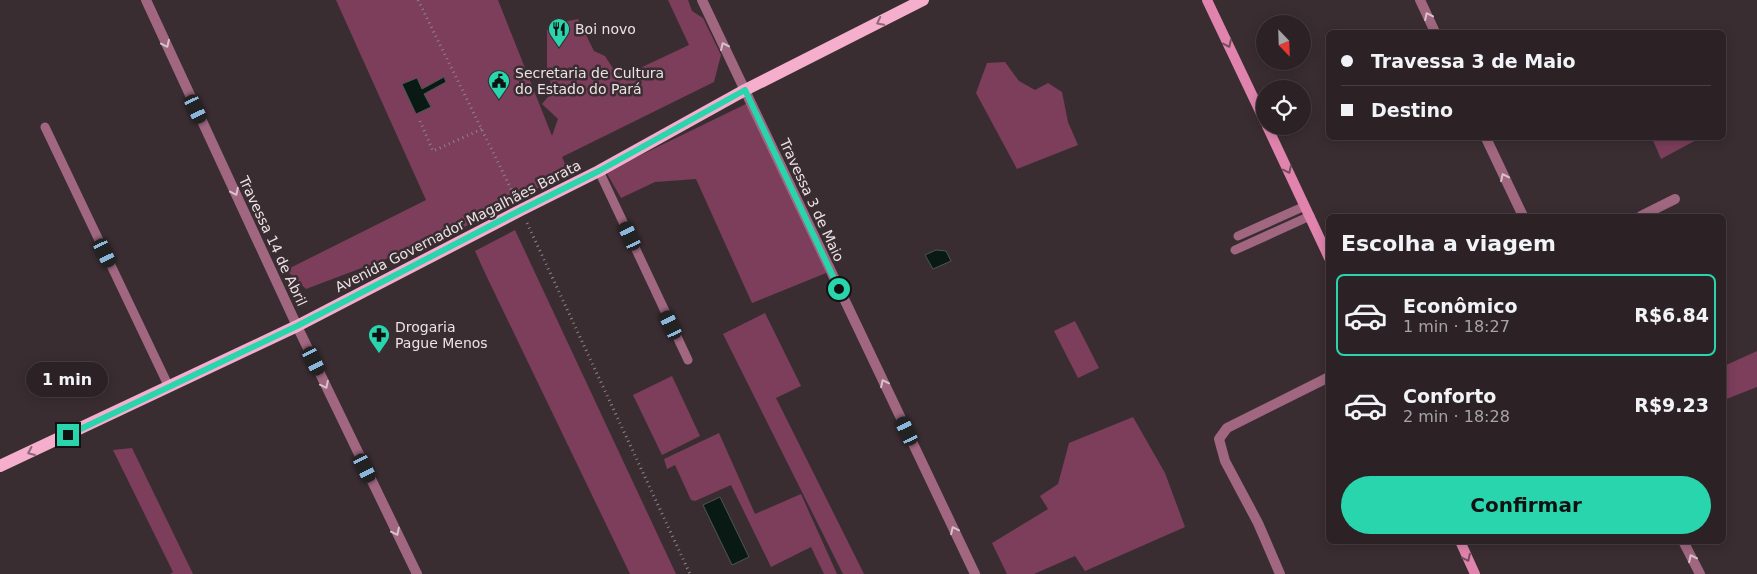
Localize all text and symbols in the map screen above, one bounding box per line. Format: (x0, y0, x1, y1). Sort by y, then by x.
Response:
one-way arrow (1423, 12, 1434, 21)
north arrow (1256, 15, 1311, 70)
map controls (1256, 15, 1311, 135)
one-way arrow (876, 16, 885, 26)
restaurant icon: Boi novo (547, 17, 571, 48)
place label: Boi novo (575, 21, 636, 37)
one-way arrow (160, 39, 171, 48)
one-way arrow (1221, 39, 1232, 48)
one-way arrow (720, 42, 730, 51)
text: Travessa 3 de Maio (1371, 50, 1576, 72)
place label: Secretaria de Cultura do Estado do Pará (515, 65, 664, 97)
public building icon: Secretaria de Cultura do Estado do Pará (487, 69, 511, 100)
button: locate (1256, 80, 1311, 135)
car (182, 92, 209, 126)
text: Destino (1371, 99, 1453, 121)
street label: Travessa 3 de Maio (776, 135, 848, 264)
street label: Avenida Governador Magalhães Barata (332, 157, 584, 295)
one-way arrow (1281, 165, 1292, 174)
street label: Travessa 14 de Abril (235, 173, 310, 309)
one-way arrow (1500, 173, 1511, 182)
one-way arrow (228, 187, 239, 196)
car (616, 219, 643, 253)
text: Escolha a viagem (1341, 231, 1556, 256)
car (91, 236, 118, 270)
route start (828, 278, 850, 300)
icon: car (1343, 293, 1388, 338)
text: Econômico (1403, 295, 1518, 317)
text: R$6.84 (1634, 304, 1709, 326)
car (657, 308, 684, 342)
text: 1 min · 18:27 (1403, 317, 1510, 336)
place label: Drogaria Pague Menos (395, 319, 488, 351)
pharmacy icon: Drogaria Pague Menos (367, 323, 391, 354)
car (300, 344, 327, 378)
callout: 1 min (27, 362, 109, 398)
text: 1 min (42, 370, 92, 389)
one-way arrow (880, 379, 891, 388)
one-way arrow (319, 380, 330, 389)
icon: car (1343, 383, 1388, 428)
text: Conforto (1403, 385, 1496, 407)
text: R$9.23 (1634, 394, 1709, 416)
text: 2 min · 18:28 (1403, 407, 1510, 426)
car (893, 414, 920, 448)
route end (57, 424, 79, 446)
one-way arrow (27, 446, 36, 456)
car (351, 451, 378, 485)
button: Confirmar (1341, 476, 1711, 534)
one-way arrow (390, 526, 400, 535)
one-way arrow (950, 526, 961, 535)
one-way arrow (1461, 553, 1472, 562)
one-way arrow (1688, 554, 1698, 563)

